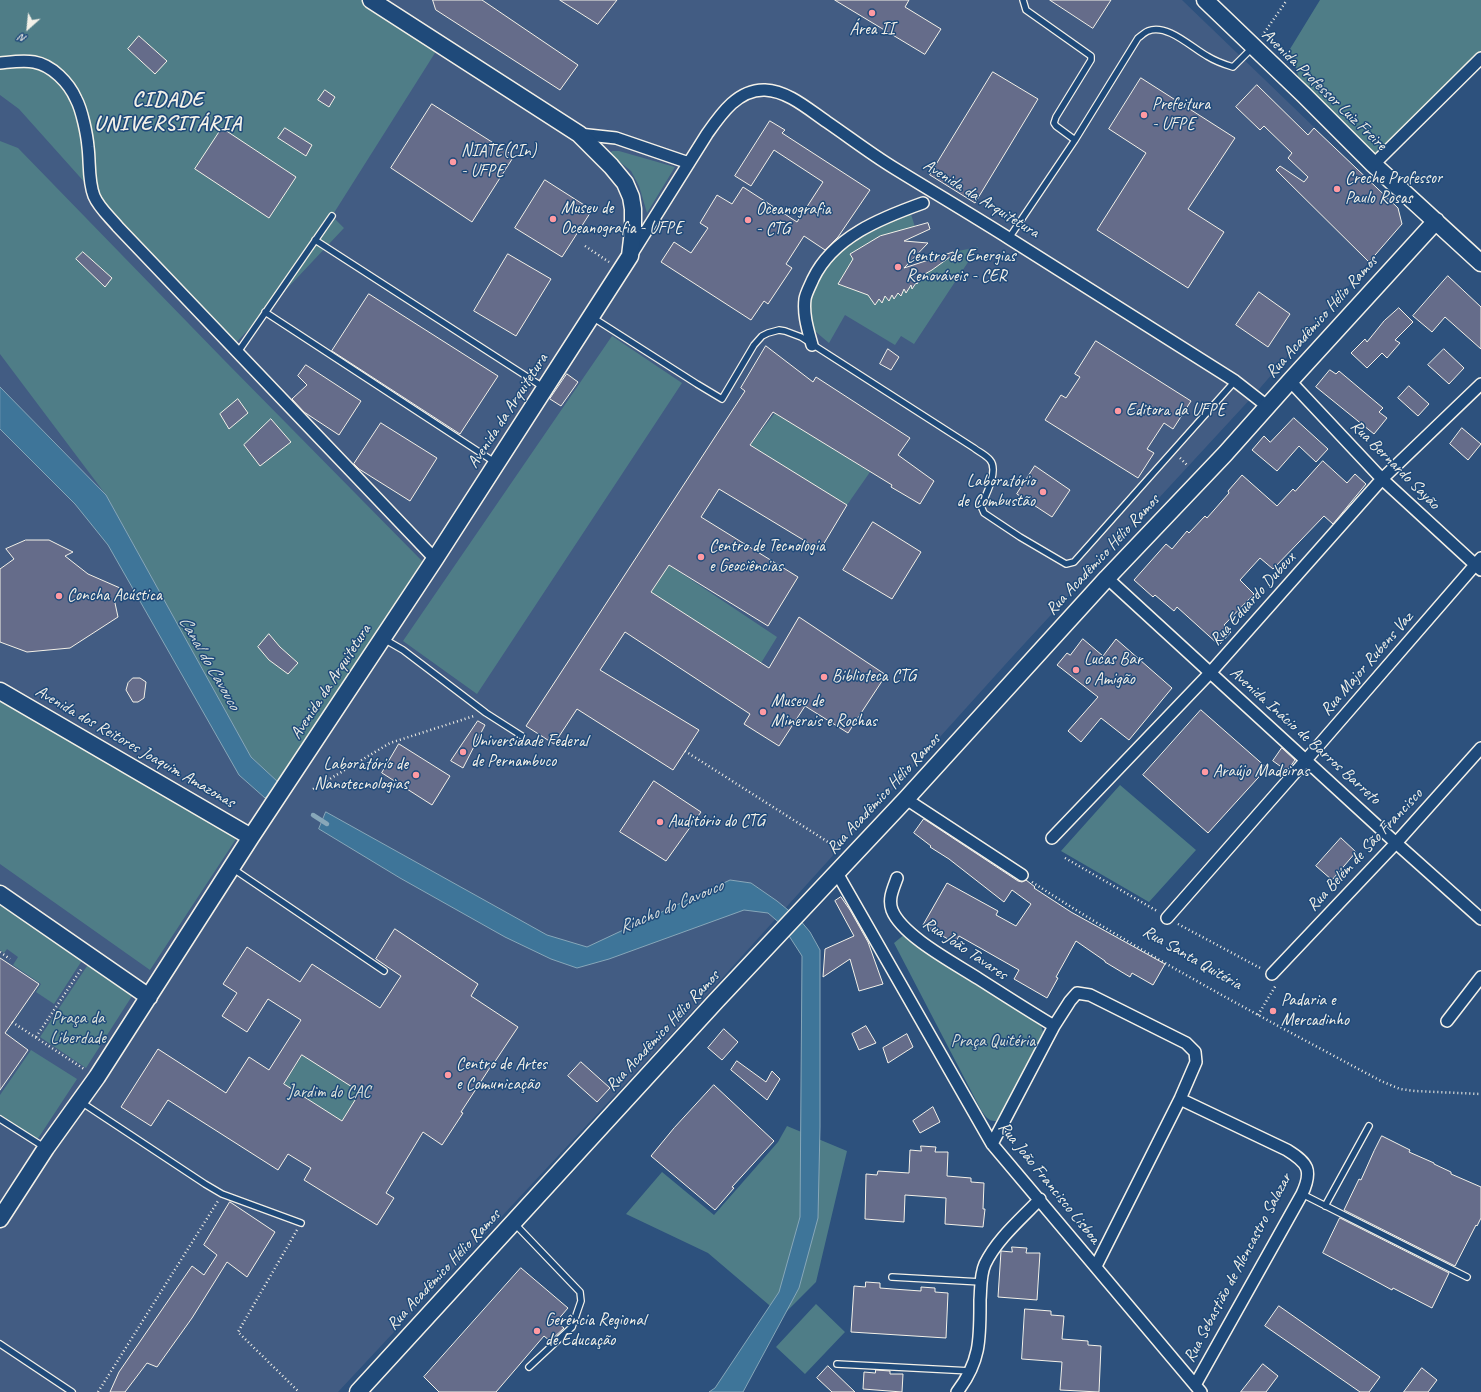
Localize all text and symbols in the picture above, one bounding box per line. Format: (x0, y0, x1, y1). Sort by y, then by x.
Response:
north arrow (8, 8, 48, 48)
marker: Área II (867, 8, 877, 18)
place label: Área II (849, 20, 895, 40)
street label: Avenida Professor Luiz Freire (1257, 25, 1391, 155)
text: N (16, 31, 29, 46)
district label: CIDADE UNIVERSITÁRIA (95, 87, 241, 137)
place label: Prefeitura - UFPE (1152, 95, 1210, 135)
marker: Prefeitura - UFPE (1139, 110, 1149, 120)
place label: NIATE(CIn) - UFPE (461, 142, 536, 182)
street label: Avenida da Arquitetura (919, 155, 1043, 243)
marker: NIATE(CIn) - UFPE (448, 157, 458, 167)
place label: Creche Professor Paulo Rosas (1345, 169, 1442, 209)
marker: Creche Professor Paulo Rosas (1332, 184, 1342, 194)
place label: Museu de Oceanografia - UFPE (561, 199, 683, 239)
place label: Oceanografia - CTG (756, 200, 831, 240)
marker: Museu de Oceanografia - UFPE (548, 214, 558, 224)
marker: Oceanografia - CTG (743, 215, 753, 225)
place label: Centro de Energias Renováveis - CER (906, 247, 1016, 287)
street label: Rua Acadêmico Hélio Ramos (1262, 252, 1382, 382)
marker: Centro de Energias Renováveis - CER (893, 262, 903, 272)
street label: Avenida da Arquitetura (463, 350, 553, 472)
place label: Editora da UFPE (1126, 401, 1225, 421)
marker: Editora da UFPE (1113, 406, 1123, 416)
street label: Rua Bernardo Sayão (1346, 416, 1444, 514)
place label: Laboratório de Combustão (957, 472, 1035, 512)
marker: Laboratório de Combustão (1038, 487, 1048, 497)
street label: Rua Acadêmico Hélio Ramos (1042, 490, 1164, 620)
place label: Centro de Tecnologia e Geociências (709, 537, 825, 577)
street label: Rua Eduardo Dubeux (1206, 548, 1300, 650)
marker: Centro de Tecnologia e Geociências (696, 552, 706, 562)
place label: Concha Acústica (67, 586, 162, 606)
marker: Concha Acústica (54, 591, 64, 601)
street label: Rua Major Rubens Vaz (1316, 608, 1418, 720)
water label: Canal do Cavouco (174, 612, 244, 714)
street label: Avenida da Arquitetura (286, 621, 376, 743)
place label: Lucas Bar o Amigão (1084, 650, 1142, 690)
street label: Avenida Inácio de Barros Barreto (1225, 663, 1385, 809)
marker: Lucas Bar o Amigão (1071, 665, 1081, 675)
place label: Biblioteca CTG (832, 667, 916, 687)
marker: Biblioteca CTG (819, 672, 829, 682)
street label: Avenida dos Reitores Joaquim Amazonas (32, 681, 238, 813)
place label: Museu de Minerais e Rochas (771, 692, 877, 732)
marker: Museu de Minerais e Rochas (758, 707, 768, 717)
street label: Rua Acadêmico Hélio Ramos (823, 729, 945, 859)
place label: Universidade Federal de Pernambuco (471, 732, 588, 772)
marker: Universidade Federal de Pernambuco (458, 747, 468, 757)
place label: Laboratório de Nanotecnologias (314, 755, 408, 795)
place label: Araújo Madeiras (1213, 762, 1309, 782)
marker: Araújo Madeiras (1200, 767, 1210, 777)
marker: Laboratório de Nanotecnologias (411, 770, 421, 780)
street label: Rua Belém de São Francisco (1303, 784, 1427, 916)
place label: Auditório do CTG (668, 812, 764, 832)
marker: Auditório do CTG (655, 817, 665, 827)
water label: Riacho do Cavouco (616, 875, 726, 939)
street label: Rua João Tavares (919, 913, 1011, 985)
street label: Rua Santa Quitéria (1139, 921, 1245, 995)
street label: Rua Acadêmico Hélio Ramos (602, 966, 724, 1096)
place label: Padaria e Mercadinho (1281, 991, 1349, 1031)
marker: Padaria e Mercadinho (1268, 1006, 1278, 1016)
park label: Praça da Liberdade (50, 1009, 106, 1049)
park label: Praça Quitéria (951, 1032, 1035, 1052)
place label: Centro de Artes e Comunicação (456, 1055, 547, 1095)
marker: Centro de Artes e Comunicação (443, 1070, 453, 1080)
park label: Jardim do CAC (288, 1083, 370, 1103)
street label: Rua João Francisco Lisboa (993, 1118, 1105, 1248)
street label: Rua Sebastião de Alencastro Salazar (1179, 1170, 1297, 1366)
street label: Rua Acadêmico Hélio Ramos (383, 1205, 505, 1335)
place label: Gerência Regional de Educação (545, 1311, 646, 1351)
marker: Gerência Regional de Educação (532, 1326, 542, 1336)

